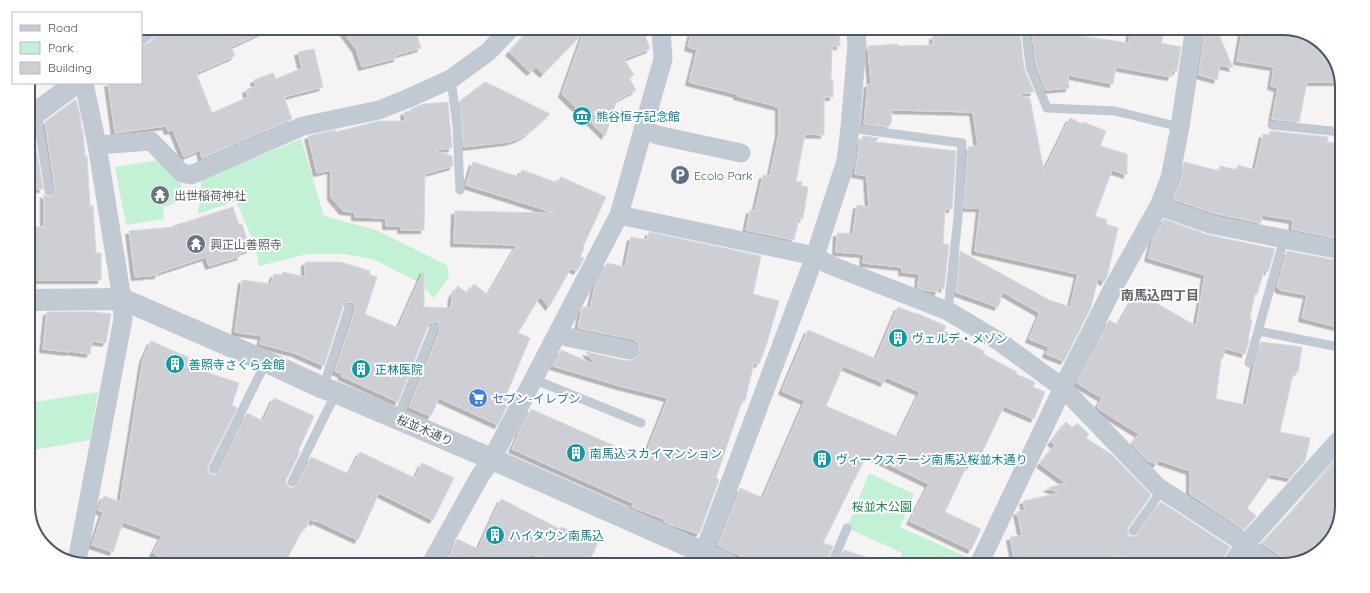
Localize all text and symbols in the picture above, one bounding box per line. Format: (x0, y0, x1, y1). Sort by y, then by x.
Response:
legend (12, 12, 142, 84)
text: Road (48, 20, 78, 35)
text: Park (48, 40, 73, 55)
text: Building (48, 60, 92, 75)
museum icon: 熊谷恒子記念館 (571, 105, 593, 127)
place label: 熊谷恒子記念館 (596, 109, 680, 124)
parking icon: Ecolo Park (669, 164, 691, 186)
place label: Ecolo Park (694, 168, 753, 183)
temple icon: 出世稲荷神社 (149, 184, 171, 206)
place label: 出世稲荷神社 (174, 188, 246, 203)
temple icon: 興正山善照寺 (185, 233, 207, 255)
place label: 興正山善照寺 (210, 237, 282, 252)
district label: 南馬込四丁目 (1121, 287, 1199, 303)
building icon: ヴェルデ・メゾン (887, 327, 909, 349)
place label: ヴェルデ・メゾン (912, 331, 1008, 346)
building icon: 善照寺さくら会館 (164, 353, 186, 375)
place label: 善照寺さくら会館 (189, 357, 285, 372)
building icon: 正林医院 (350, 358, 372, 380)
place label: 正林医院 (375, 362, 423, 377)
supermarket icon: セブン-イレブン (467, 387, 489, 409)
place label: セブン-イレブン (492, 391, 581, 406)
street label: 桜並木通り (394, 411, 456, 449)
building icon: 南馬込スカイマンション (565, 442, 587, 464)
place label: 南馬込スカイマンション (590, 446, 722, 461)
building icon: ヴィークステージ南馬込桜並木通り (811, 448, 833, 470)
place label: ヴィークステージ南馬込桜並木通り (836, 452, 1027, 467)
park label: 桜並木公園 (852, 499, 912, 514)
building icon: ハイタウン南馬込 (484, 524, 506, 546)
place label: ハイタウン南馬込 (509, 528, 604, 543)

